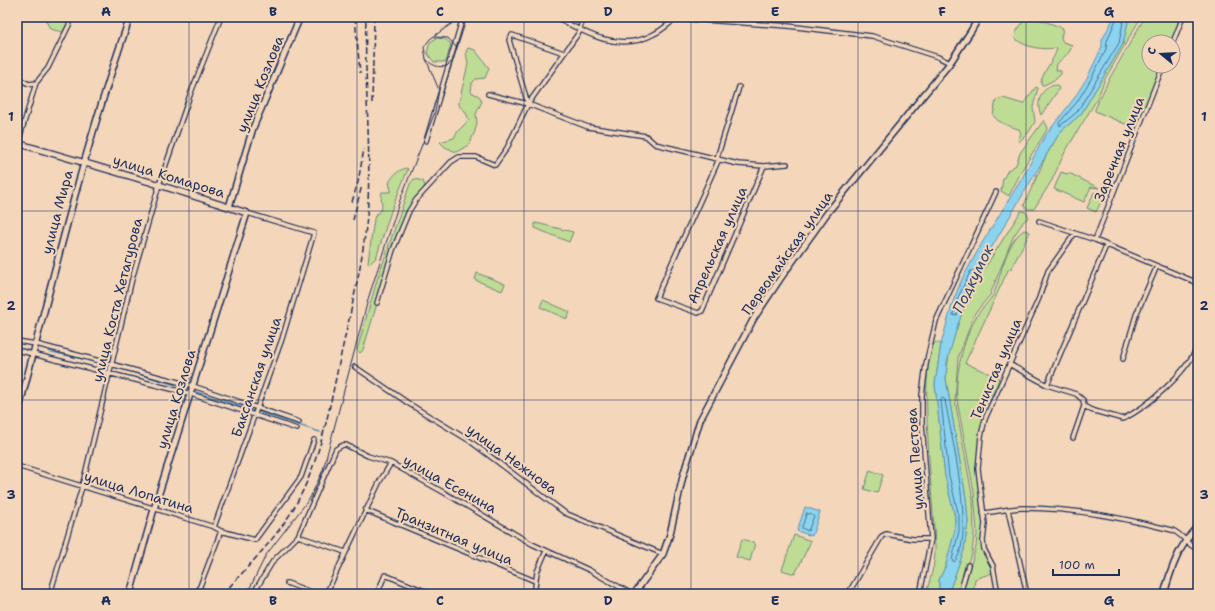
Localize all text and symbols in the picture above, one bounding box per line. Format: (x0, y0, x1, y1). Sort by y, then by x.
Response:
text: A (101, 3, 111, 20)
text: B (269, 3, 277, 20)
text: C (436, 3, 444, 20)
text: D (603, 3, 613, 20)
text: E (771, 3, 780, 20)
text: F (938, 3, 946, 20)
text: G (1104, 3, 1115, 20)
street label: улица Козлова (232, 33, 288, 135)
north arrow (1141, 34, 1181, 74)
text: С (1144, 45, 1160, 57)
street label: Заречная улица (1090, 94, 1148, 204)
text: 1 (8, 108, 14, 125)
text: 1 (1201, 108, 1207, 125)
street label: улица Комарова (111, 150, 227, 202)
street label: улица Мира (37, 168, 77, 256)
street label: Апрельская улица (683, 183, 751, 306)
street label: Первомайская улица (737, 187, 837, 318)
street label: улица Коста Хетагурова (88, 216, 146, 384)
water label: Подкумок (948, 241, 999, 316)
text: 2 (6, 297, 16, 314)
text: 2 (1199, 297, 1209, 314)
street label: Баксанская улица (227, 314, 285, 440)
street label: Тенистая улица (966, 315, 1026, 423)
street label: улица Козлова (152, 347, 200, 451)
street label: улица Пестова (902, 407, 928, 511)
street label: улица Нежнова (463, 420, 561, 498)
street label: улица Есенина (400, 451, 500, 517)
street label: улица Лопатина (82, 467, 196, 517)
text: 3 (6, 486, 16, 503)
text: 3 (1199, 486, 1209, 503)
street label: Транзитная улица (392, 503, 516, 569)
scale bar (1053, 551, 1119, 577)
text: 100 m (1059, 557, 1095, 573)
text: A (101, 592, 111, 609)
text: B (269, 592, 277, 609)
text: C (436, 592, 444, 609)
text: D (603, 592, 613, 609)
text: E (771, 592, 780, 609)
text: F (938, 592, 946, 609)
text: G (1104, 592, 1115, 609)

